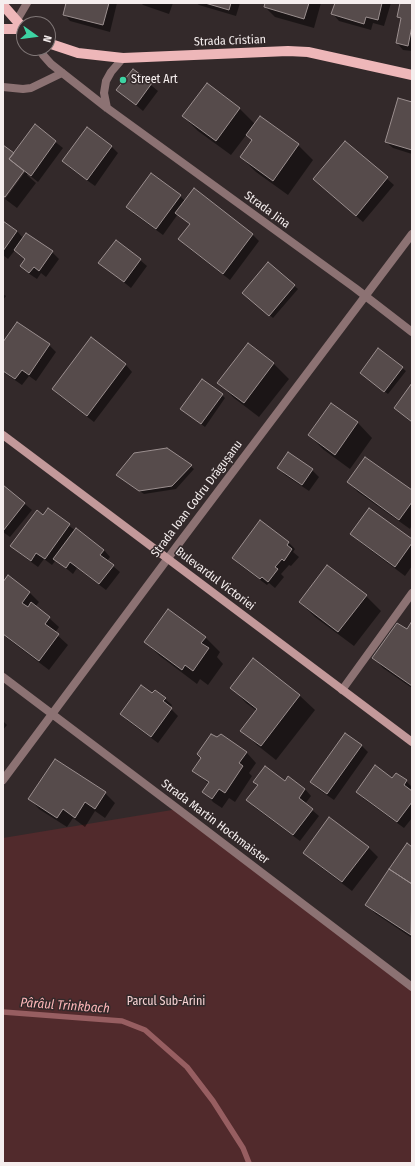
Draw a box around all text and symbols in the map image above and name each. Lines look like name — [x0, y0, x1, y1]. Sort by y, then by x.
north arrow — [16, 16, 56, 56]
street label: Strada Cristian — [194, 33, 266, 49]
text: N — [40, 34, 54, 44]
place label: Street Art — [131, 73, 178, 87]
marker: Street Art — [118, 75, 128, 85]
street label: Strada Jina — [241, 189, 293, 231]
street label: Strada Ioan Codru Drăgușanu — [148, 438, 246, 560]
street label: Bulevardul Victoriei — [172, 544, 258, 614]
street label: Strada Martin Hochmaister — [158, 777, 272, 867]
water label: Pârâul Trinkbach — [20, 995, 110, 1017]
park label: Parcul Sub-Arini — [127, 995, 205, 1009]

